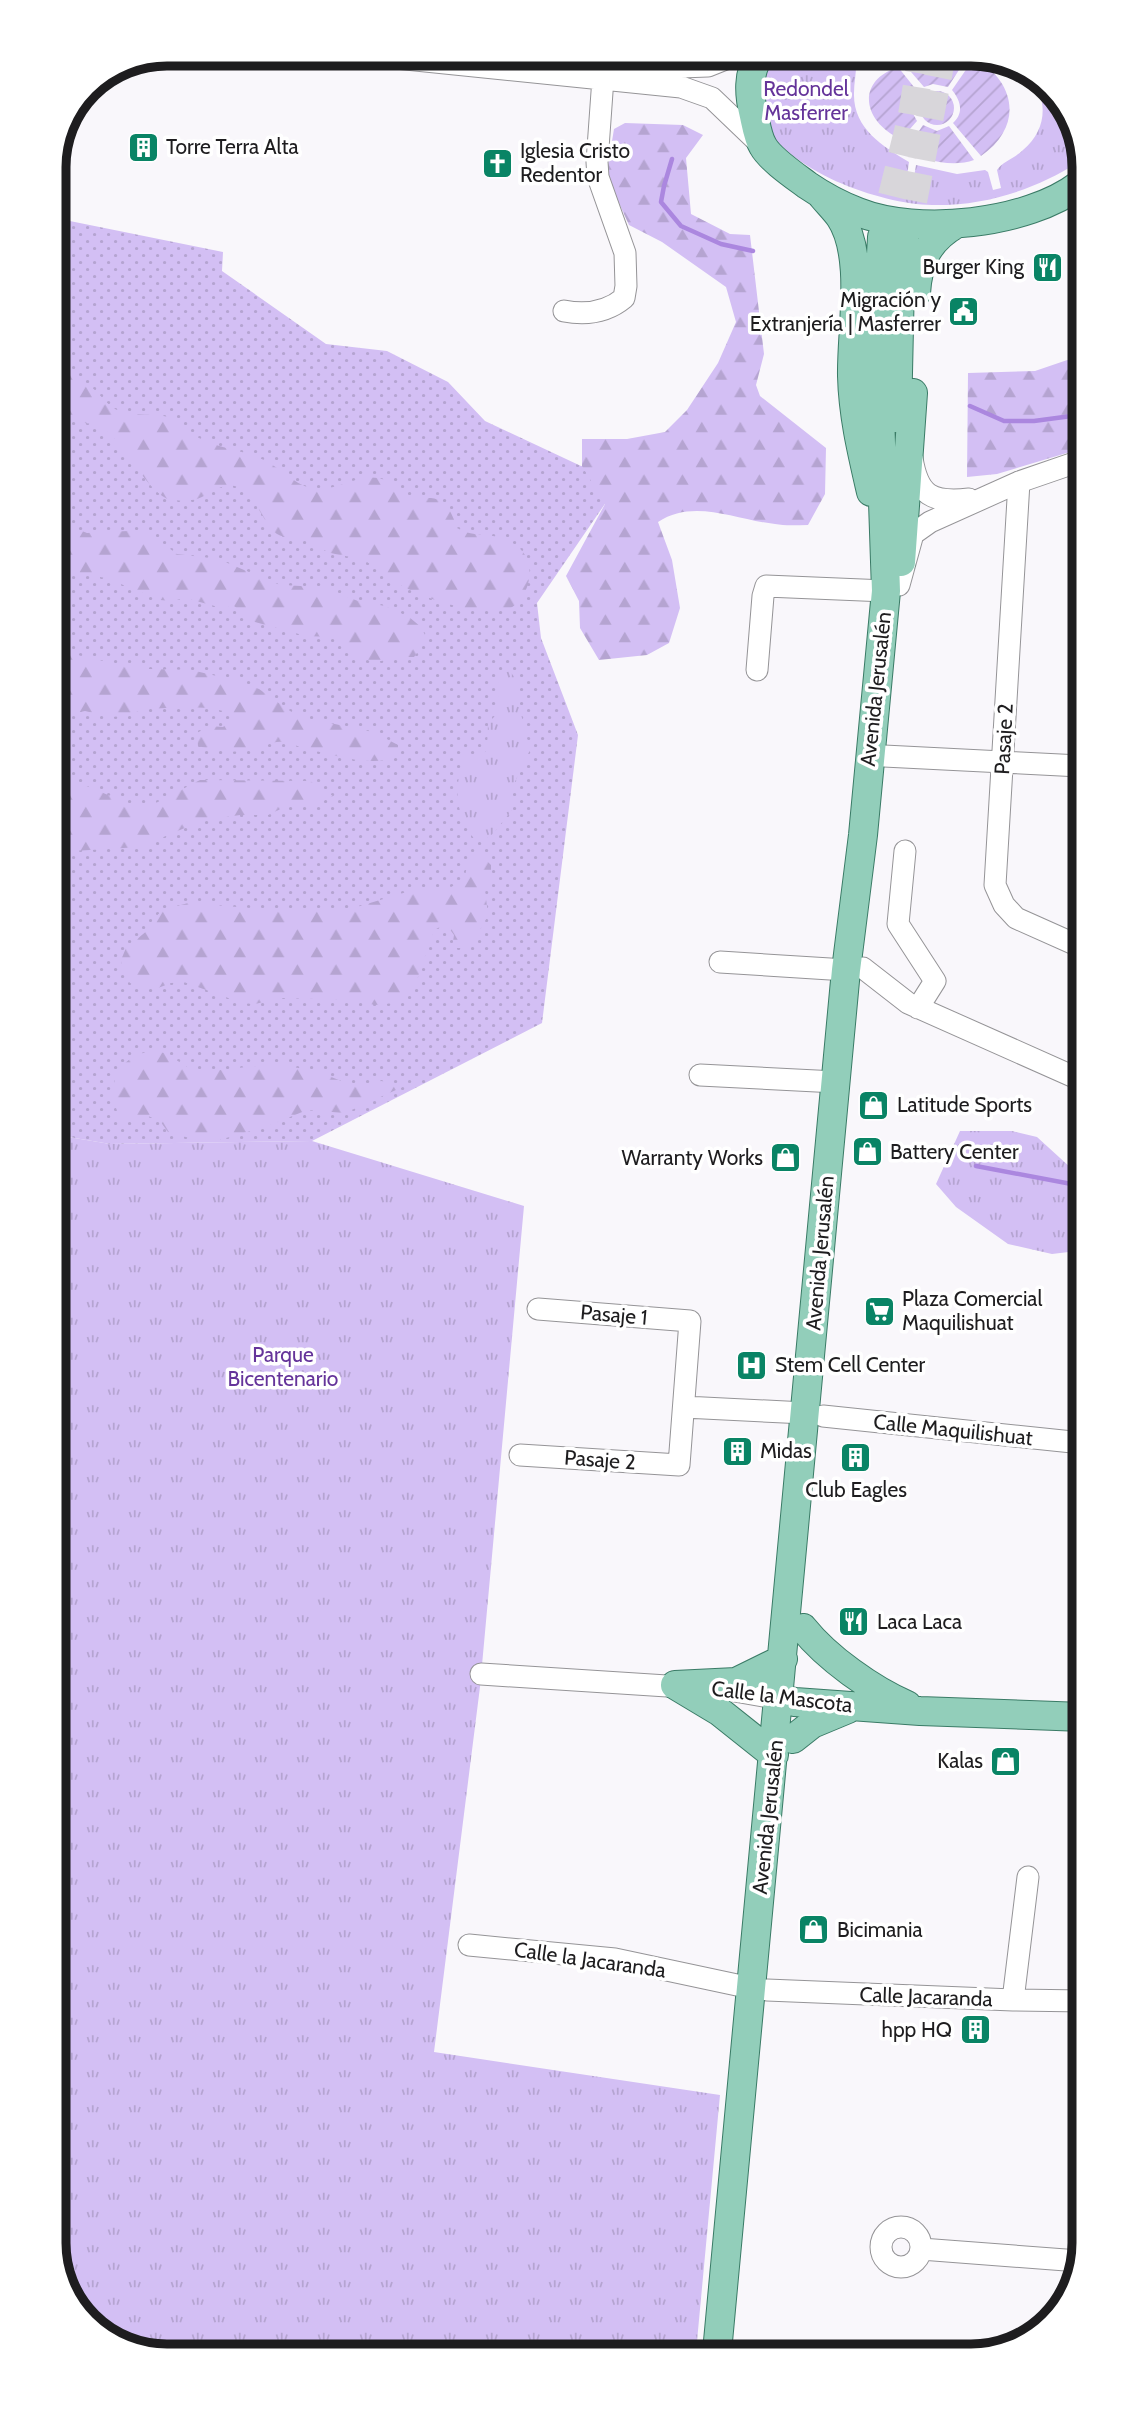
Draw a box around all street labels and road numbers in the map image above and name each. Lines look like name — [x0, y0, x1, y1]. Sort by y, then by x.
street label: Avenida Jerusalén — [855, 610, 896, 767]
street label: Pasaje 2 — [989, 703, 1019, 775]
street label: Avenida Jerusalén — [800, 1174, 839, 1331]
street label: Pasaje 1 — [579, 1299, 649, 1331]
street label: Calle Maquilishuat — [872, 1409, 1034, 1450]
street label: Pasaje 2 — [563, 1445, 637, 1475]
street label: Calle la Mascota — [710, 1675, 854, 1718]
street label: Avenida Jerusalén — [747, 1738, 788, 1895]
street label: Calle la Jacaranda — [513, 1936, 668, 1983]
street label: Calle Jacaranda — [859, 1982, 993, 2011]

